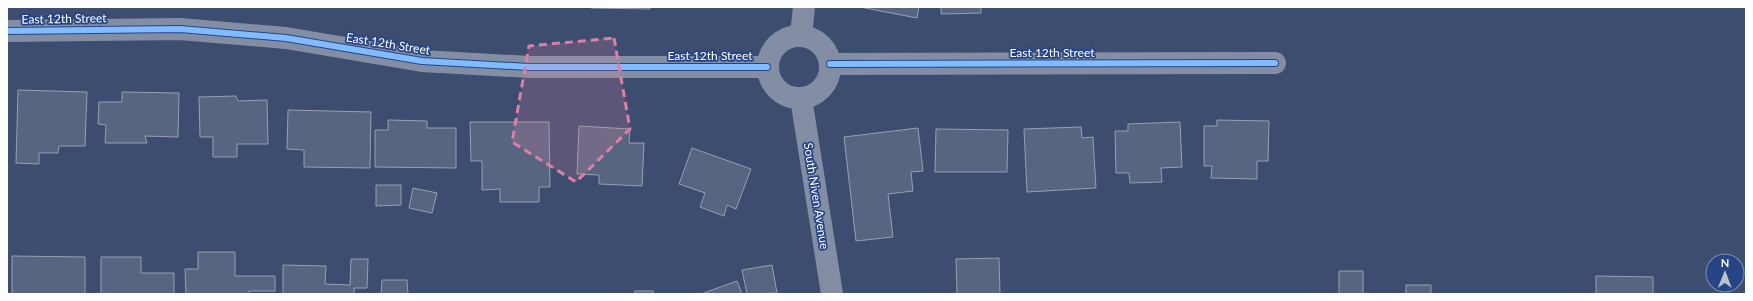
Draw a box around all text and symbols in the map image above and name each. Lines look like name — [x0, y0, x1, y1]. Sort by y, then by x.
street label: East 12th Street — [21, 10, 107, 27]
street label: East 12th Street — [345, 29, 432, 58]
street label: East 12th Street — [1010, 45, 1095, 60]
street label: East 12th Street — [668, 48, 753, 63]
street label: South Niven Avenue — [801, 142, 832, 250]
north arrow — [1705, 253, 1745, 293]
text: N — [1721, 256, 1730, 269]

